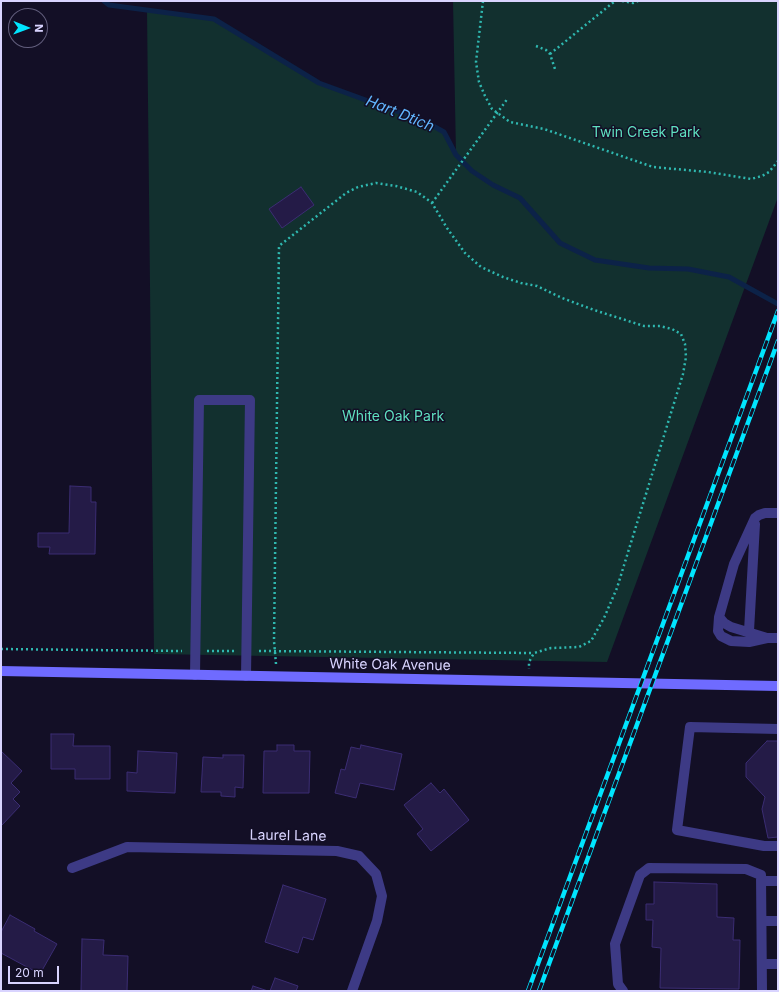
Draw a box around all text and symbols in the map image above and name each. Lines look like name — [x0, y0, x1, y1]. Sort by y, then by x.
north arrow — [8, 8, 48, 48]
text: N — [32, 24, 46, 33]
water label: Hart Dtich — [363, 92, 437, 136]
park label: Twin Creek Park — [592, 125, 700, 141]
park label: White Oak Park — [342, 409, 444, 425]
street label: White Oak Avenue — [329, 656, 451, 674]
street label: Laurel Lane — [249, 827, 327, 845]
scale bar — [10, 958, 61, 984]
text: 20 m — [15, 965, 44, 980]

